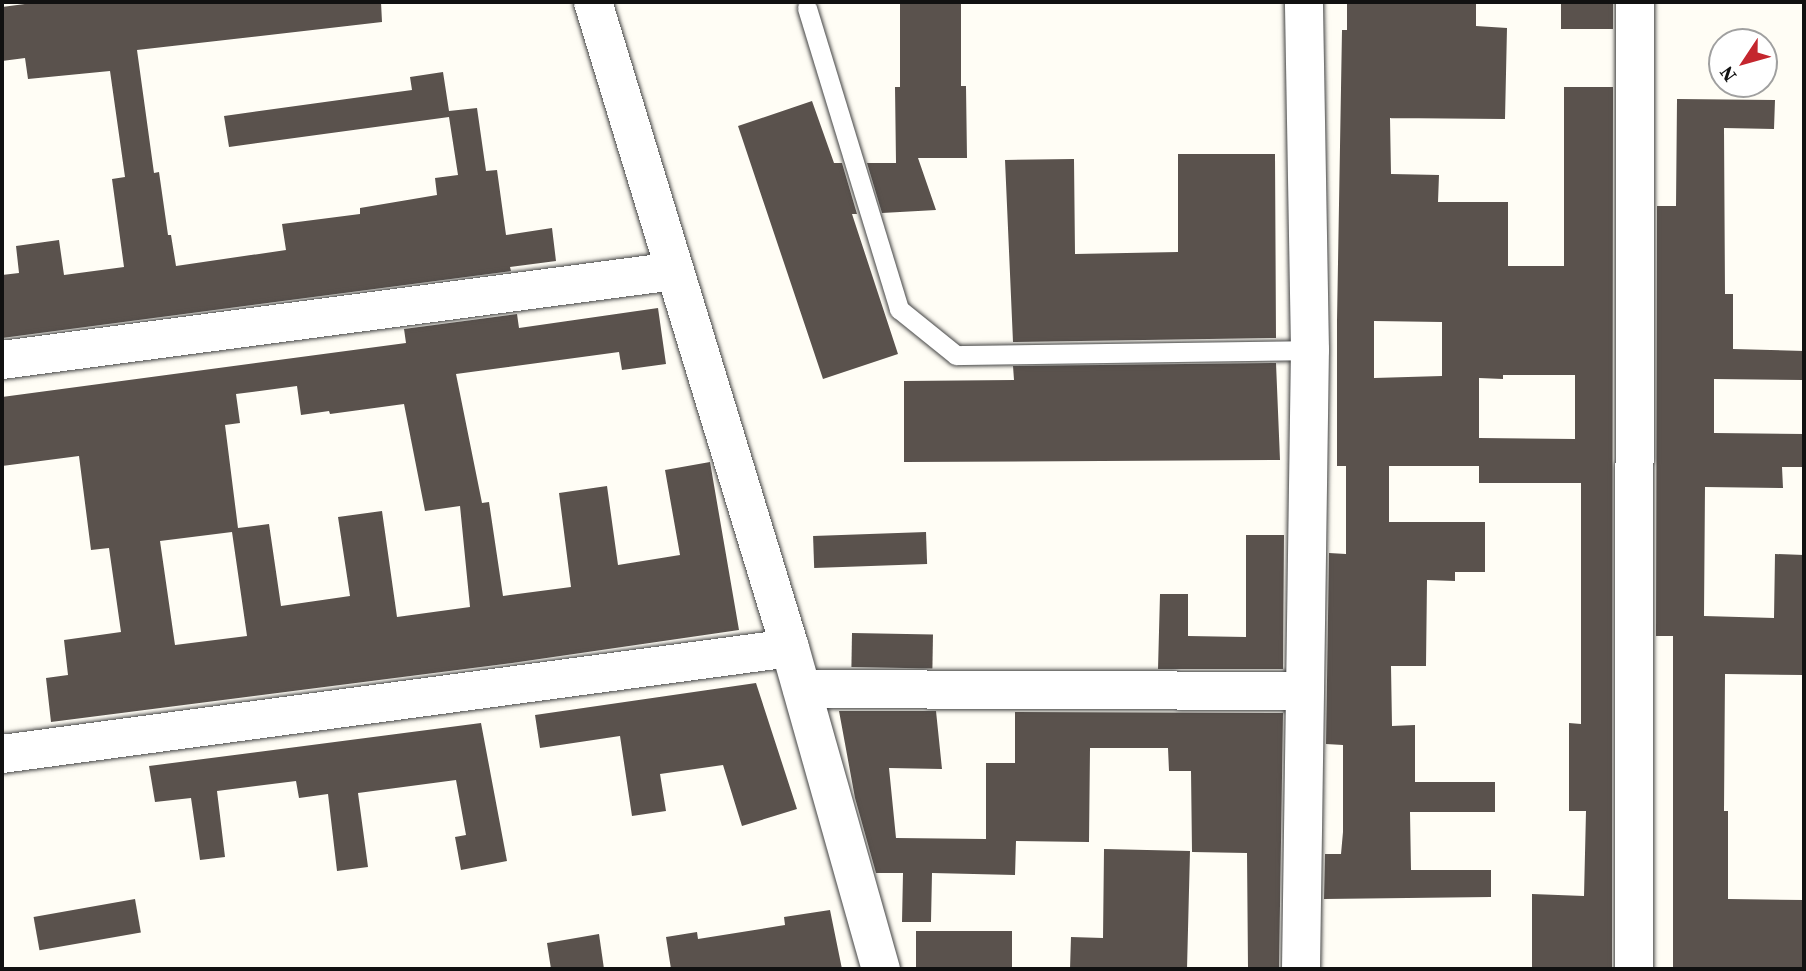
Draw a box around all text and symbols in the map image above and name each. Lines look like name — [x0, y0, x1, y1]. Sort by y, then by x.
north arrow — [1708, 28, 1778, 98]
text: N — [1713, 61, 1742, 87]

